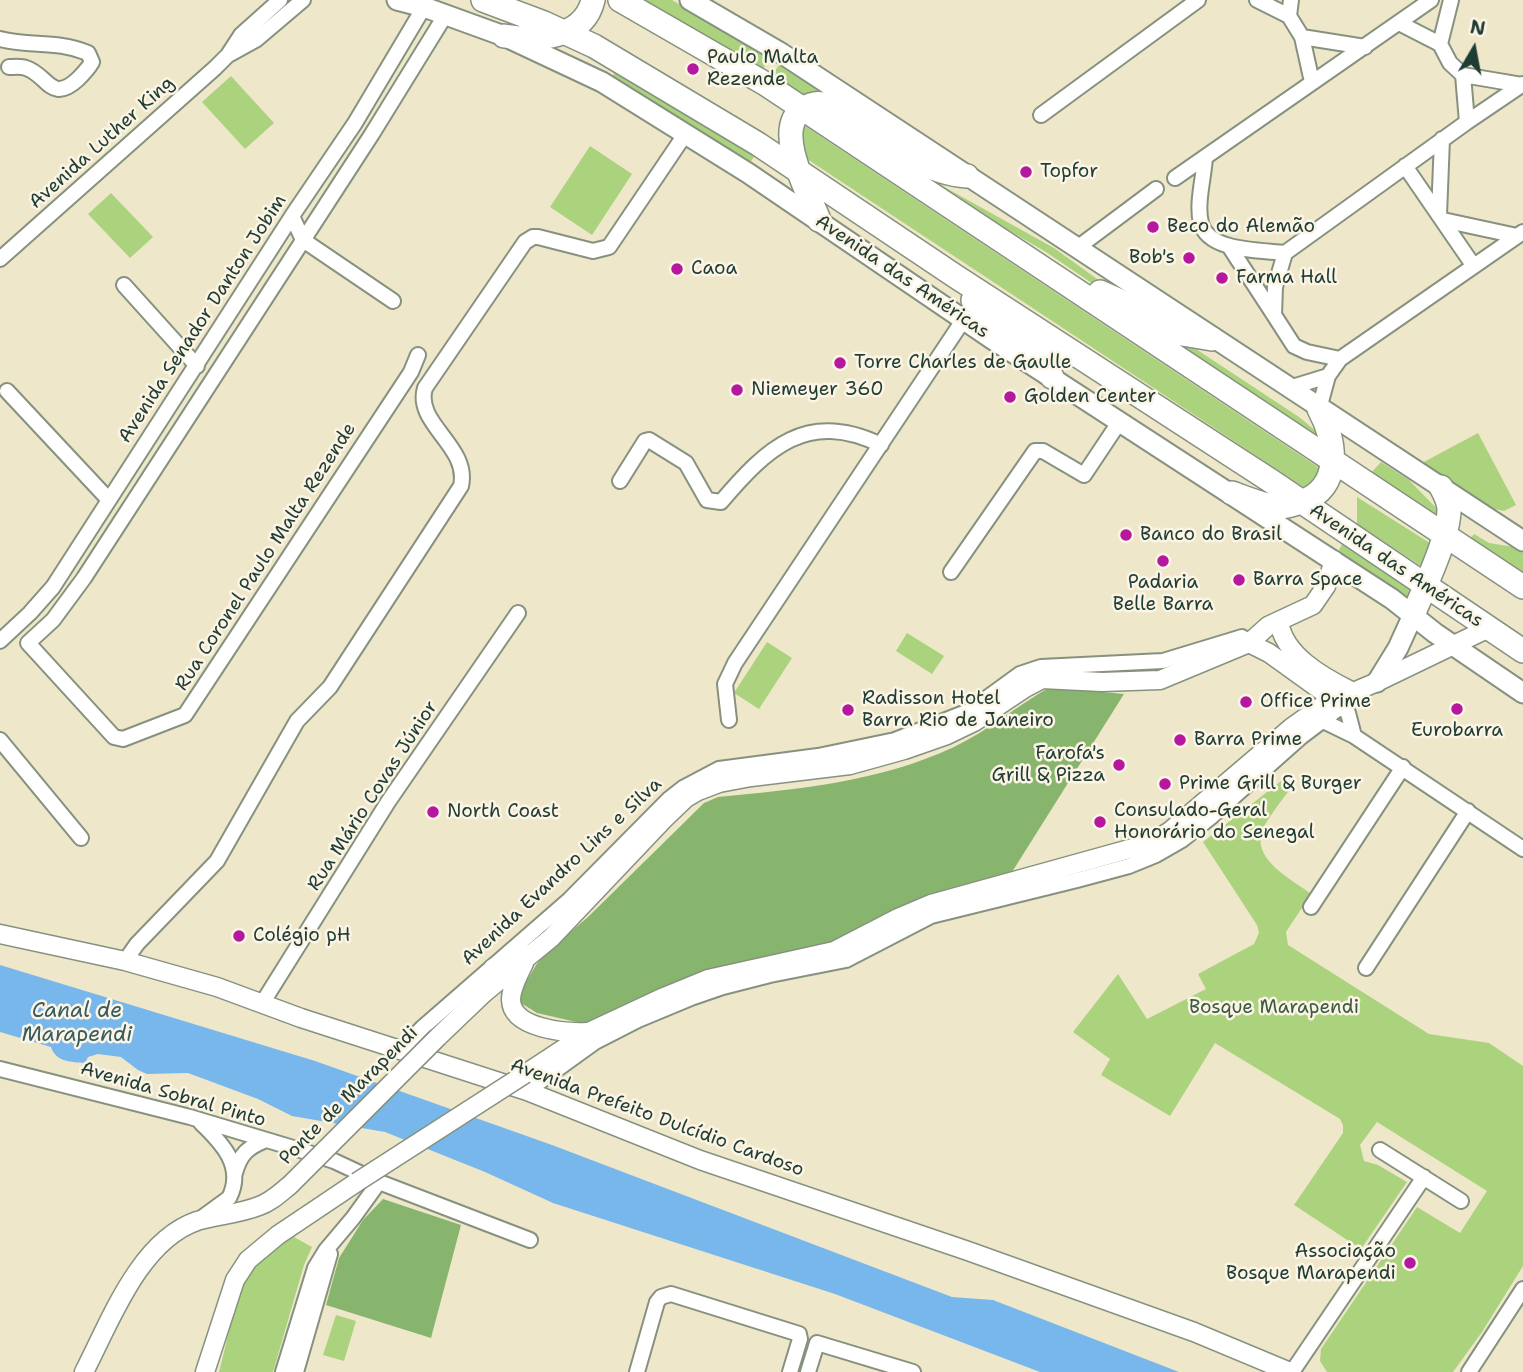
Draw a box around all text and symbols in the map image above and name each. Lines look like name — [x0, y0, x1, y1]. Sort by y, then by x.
north arrow — [1439, 14, 1509, 84]
text: N — [1468, 14, 1487, 41]
place label: Paulo Malta Rezende — [707, 47, 818, 91]
marker: Paulo Malta Rezende — [685, 61, 701, 77]
street label: Avenida Luther King — [25, 72, 179, 214]
place label: Topfor — [1040, 161, 1098, 183]
marker: Topfor — [1018, 164, 1034, 180]
street label: Avenida Senador Danton Jobim — [114, 191, 292, 447]
street label: Avenida das Américas — [811, 210, 993, 344]
place label: Beco do Alemão — [1167, 216, 1315, 238]
marker: Beco do Alemão — [1145, 219, 1161, 235]
place label: Bob's — [1129, 247, 1175, 269]
marker: Bob's — [1181, 250, 1197, 266]
place label: Caoa — [691, 258, 737, 280]
marker: Caoa — [669, 261, 685, 277]
place label: Farma Hall — [1236, 267, 1337, 289]
marker: Farma Hall — [1214, 270, 1230, 286]
place label: Torre Charles de Gaulle — [854, 352, 1071, 374]
marker: Torre Charles de Gaulle — [832, 355, 848, 371]
place label: Niemeyer 360 — [751, 379, 883, 401]
marker: Niemeyer 360 — [729, 382, 745, 398]
place label: Golden Center — [1024, 386, 1156, 408]
marker: Golden Center — [1002, 389, 1018, 405]
street label: Rua Coronel Paulo Malta Rezende — [171, 419, 361, 695]
street label: Avenida das Américas — [1305, 499, 1487, 633]
place label: Banco do Brasil — [1140, 524, 1282, 546]
marker: Banco do Brasil — [1118, 527, 1134, 543]
marker: Padaria Belle Barra — [1155, 553, 1171, 569]
place label: Barra Space — [1253, 569, 1363, 591]
place label: Padaria Belle Barra — [1113, 572, 1213, 616]
marker: Barra Space — [1231, 572, 1247, 588]
place label: Radisson Hotel Barra Rio de Janeiro — [862, 688, 1054, 732]
place label: Office Prime — [1260, 691, 1371, 713]
marker: Office Prime — [1238, 694, 1254, 710]
street label: Rua Mário Covas Júnior — [303, 697, 443, 895]
marker: Eurobarra — [1449, 701, 1465, 717]
marker: Radisson Hotel Barra Rio de Janeiro — [840, 702, 856, 718]
place label: Eurobarra — [1411, 720, 1503, 742]
place label: Barra Prime — [1194, 729, 1302, 751]
marker: Barra Prime — [1172, 732, 1188, 748]
place label: Farofa's Grill & Pizza — [991, 743, 1105, 787]
marker: Farofa's Grill & Pizza — [1111, 757, 1127, 773]
street label: Avenida Evandro Lins e Silva — [457, 773, 667, 971]
place label: Prime Grill & Burger — [1179, 773, 1362, 795]
marker: Prime Grill & Burger — [1157, 776, 1173, 792]
place label: Consulado-Geral Honorário do Senegal — [1114, 800, 1315, 844]
place label: North Coast — [447, 801, 559, 823]
marker: North Coast — [425, 804, 441, 820]
marker: Consulado-Geral Honorário do Senegal — [1092, 814, 1108, 830]
place label: Colégio pH — [253, 925, 351, 947]
marker: Colégio pH — [231, 928, 247, 944]
park label: Bosque Marapendi — [1189, 997, 1359, 1019]
water label: Canal de Marapendi — [22, 999, 132, 1049]
street label: Ponte de Marapendi — [275, 1022, 423, 1170]
street label: Avenida Prefeito Dulcídio Cardoso — [507, 1054, 807, 1182]
street label: Avenida Sobral Pinto — [78, 1058, 268, 1132]
place label: Associação Bosque Marapendi — [1226, 1241, 1396, 1285]
marker: Associação Bosque Marapendi — [1402, 1255, 1418, 1271]

